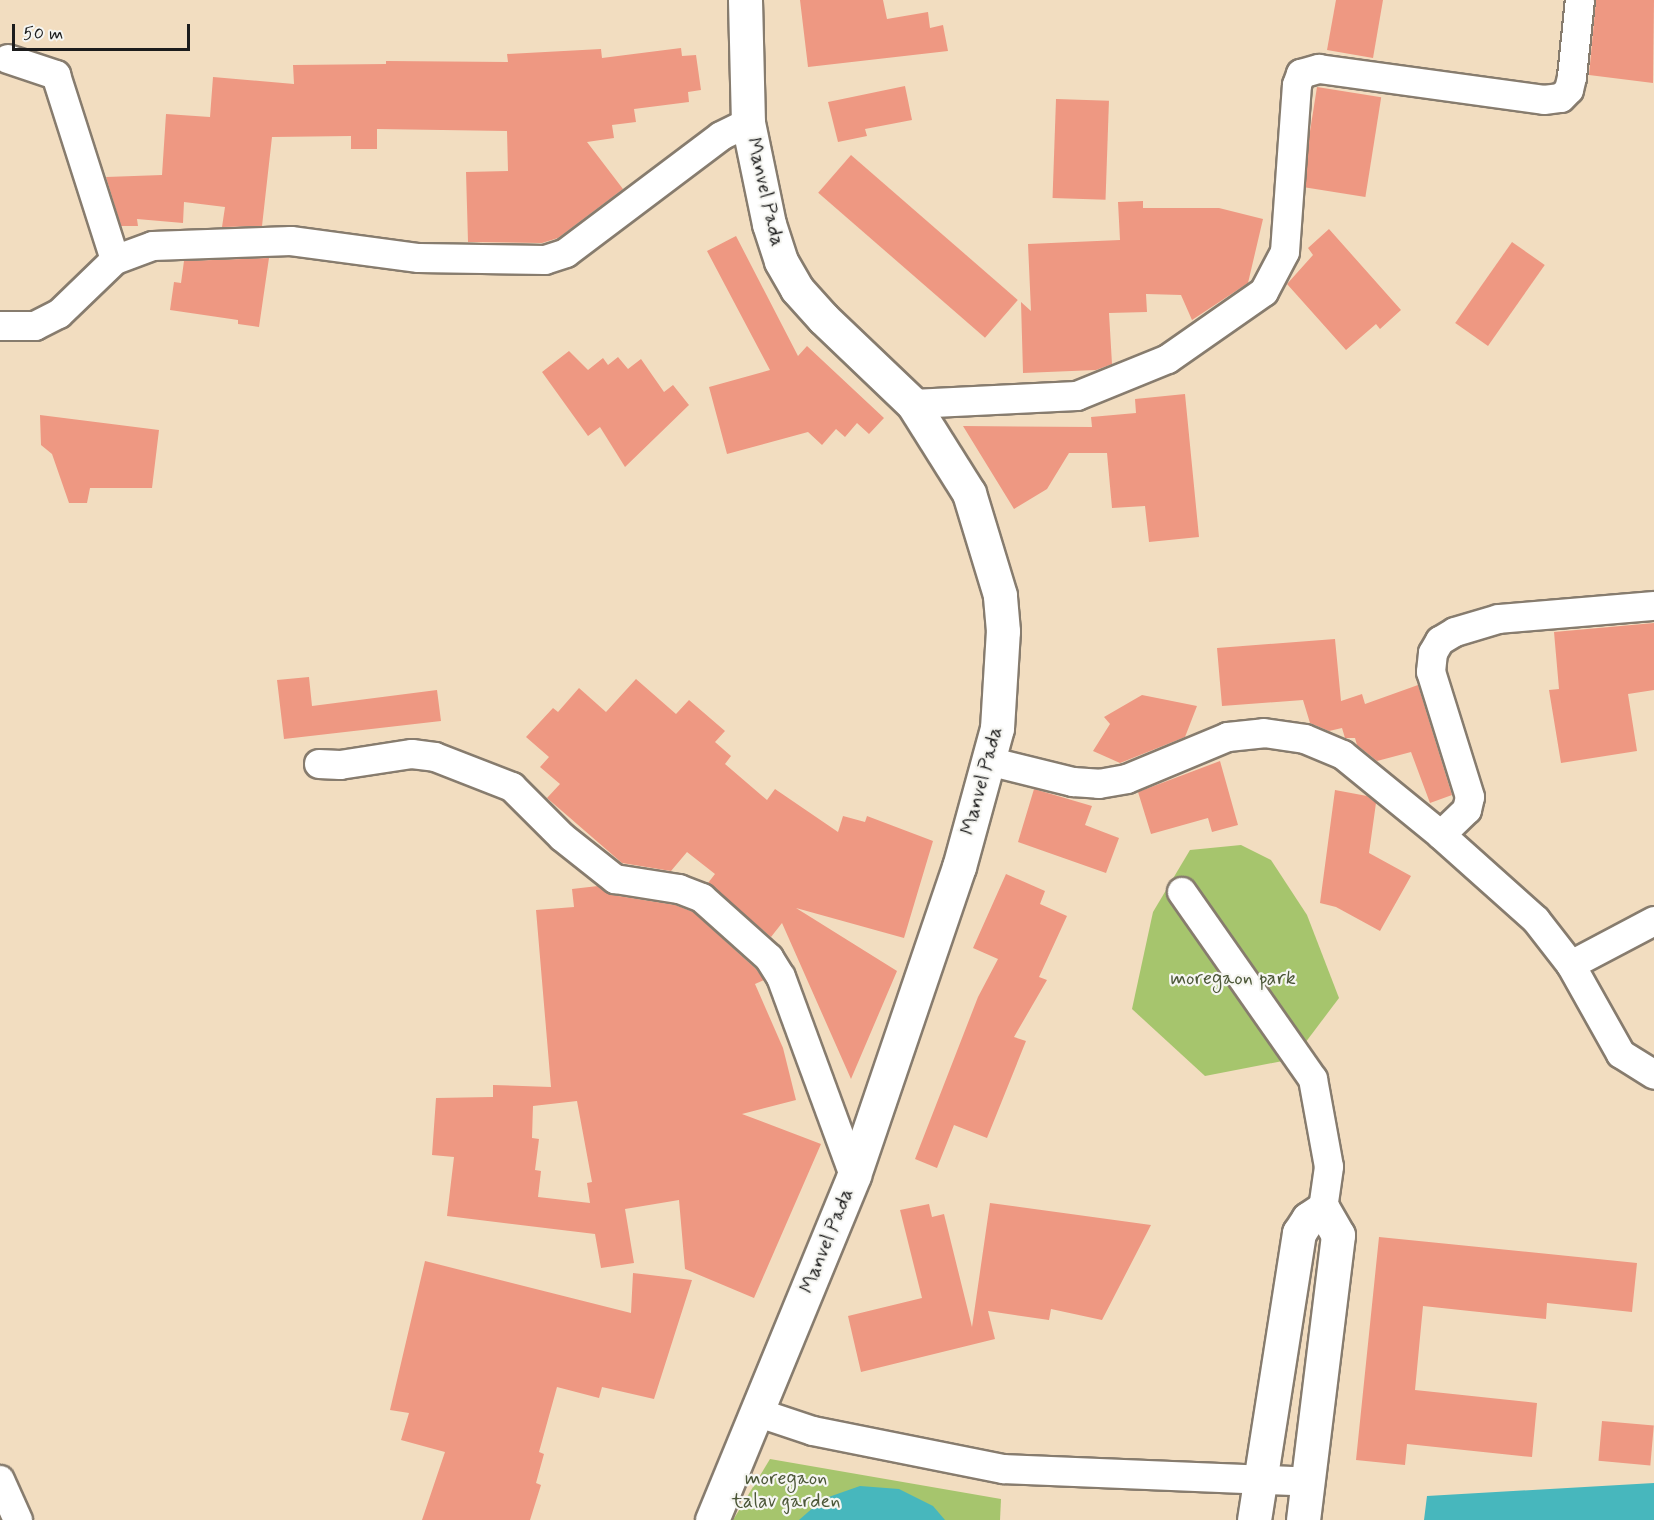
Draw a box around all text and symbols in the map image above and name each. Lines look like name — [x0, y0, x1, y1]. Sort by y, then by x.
scale bar — [15, 12, 194, 50]
text: 50 m — [23, 22, 63, 46]
street label: Manvel Pada — [741, 137, 789, 247]
street label: Manvel Pada — [956, 726, 1008, 836]
park label: moregaon park — [1171, 966, 1295, 990]
street label: Manvel Pada — [796, 1186, 858, 1296]
park label: moregaon talav garden — [733, 1467, 839, 1514]

